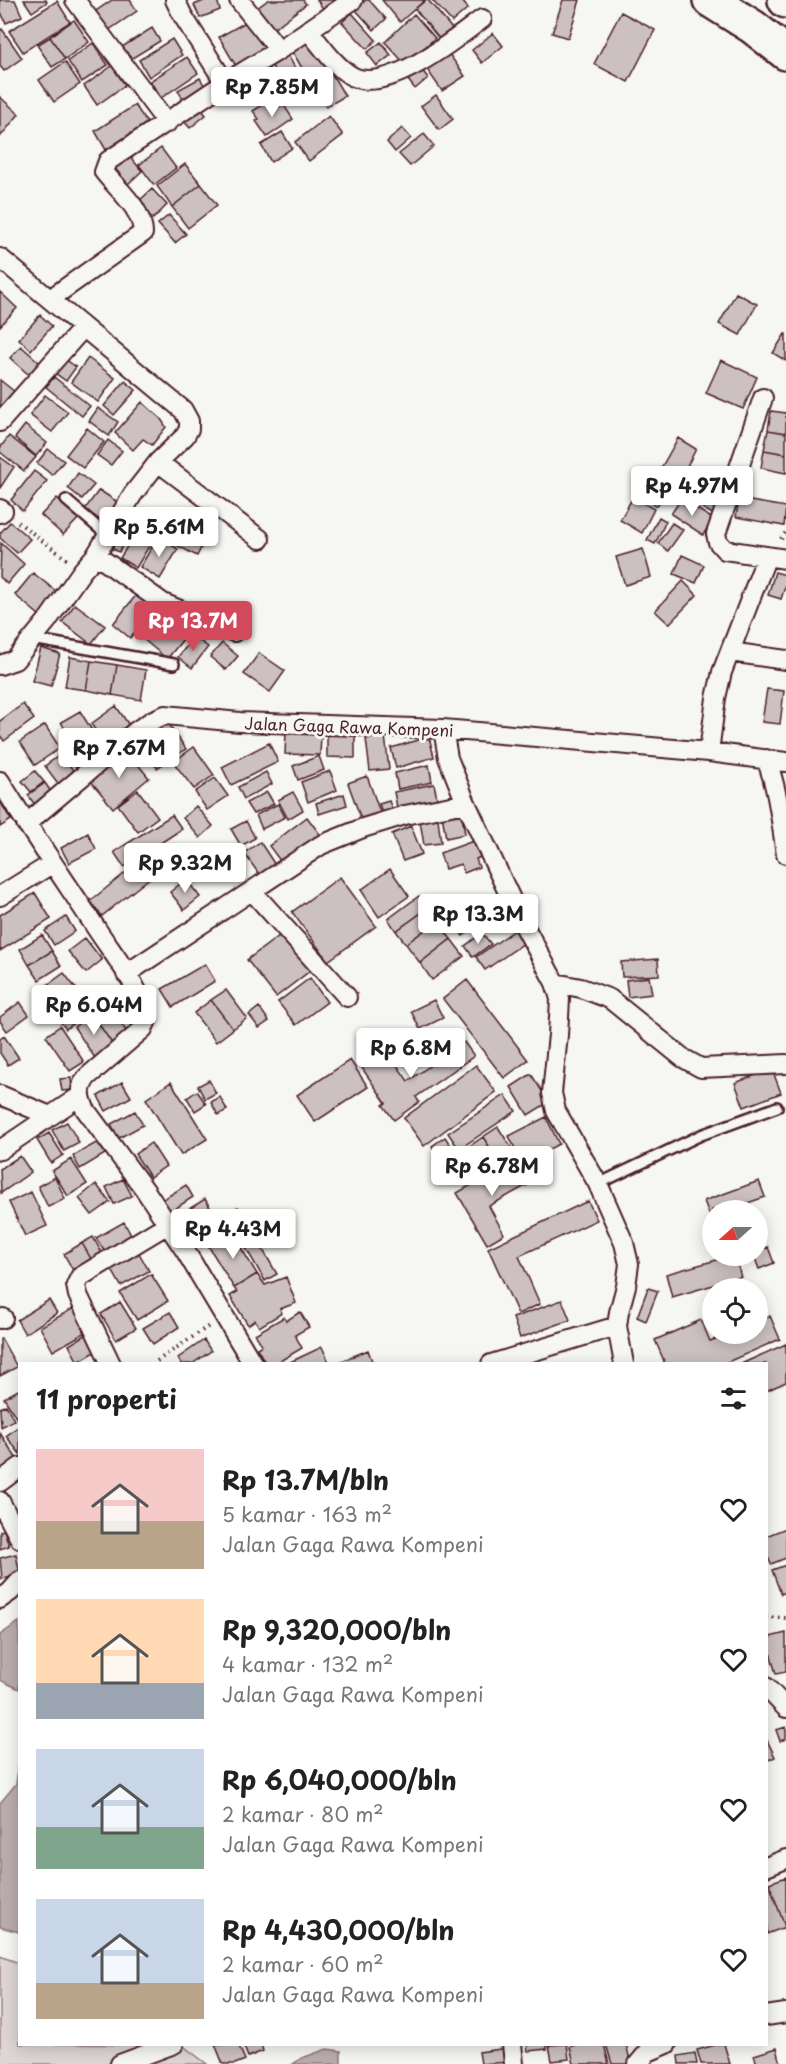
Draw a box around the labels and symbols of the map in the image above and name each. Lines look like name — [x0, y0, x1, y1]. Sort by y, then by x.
pin: Rp 7.85M — [210, 67, 334, 118]
pin: Rp 4.97M — [630, 466, 754, 517]
pin: Rp 5.61M — [97, 507, 221, 558]
pin: Rp 13.7M — [131, 601, 255, 652]
street label: Jalan Gaga Rawa Kompeni — [244, 710, 454, 742]
pin: Rp 7.67M — [57, 728, 181, 779]
pin: Rp 9.32M — [123, 843, 247, 894]
pin: Rp 13.3M — [416, 894, 540, 945]
pin: Rp 6.04M — [32, 985, 156, 1036]
pin: Rp 6.8M — [356, 1028, 466, 1079]
pin: Rp 6.78M — [430, 1146, 554, 1197]
north arrow — [702, 1200, 768, 1266]
pin: Rp 4.43M — [171, 1209, 295, 1260]

